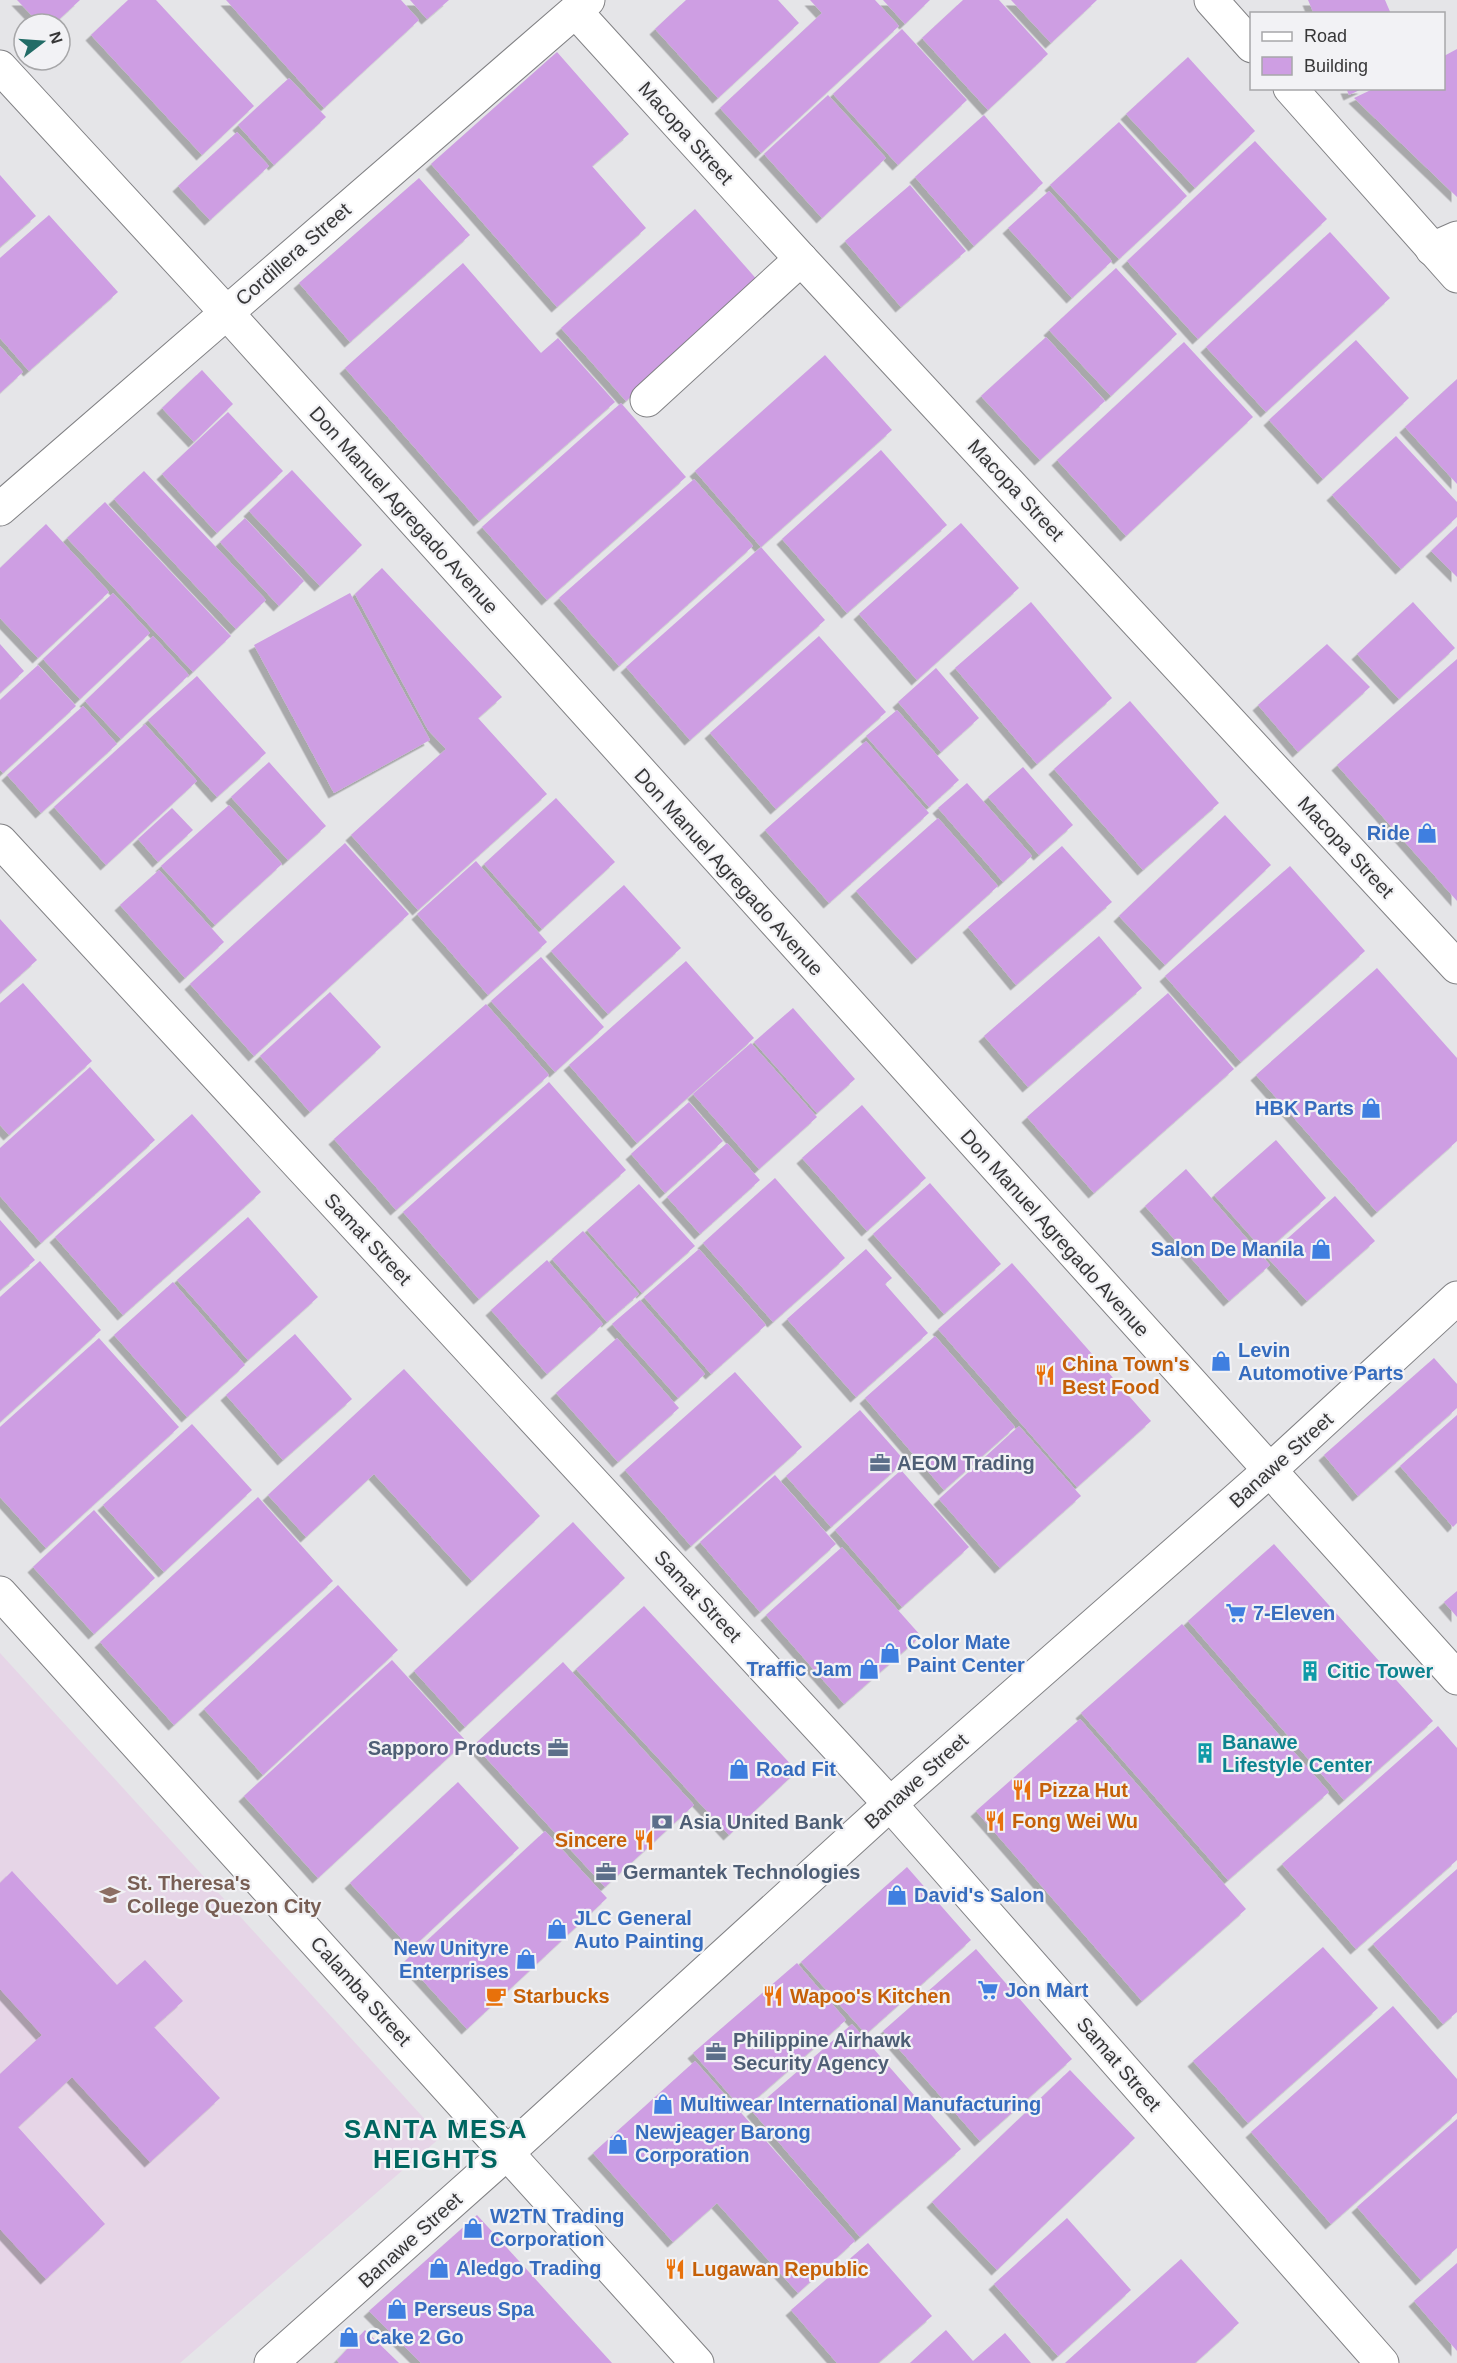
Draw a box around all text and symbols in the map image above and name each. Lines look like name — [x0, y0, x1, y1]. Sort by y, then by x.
north arrow — [12, 12, 72, 72]
legend — [1250, 12, 1445, 90]
text: Road — [1304, 26, 1347, 46]
text: N — [46, 30, 66, 46]
text: Building — [1304, 56, 1368, 76]
street label: Macopa Street — [634, 77, 738, 189]
street label: Cordillera Street — [231, 198, 355, 310]
street label: Don Manuel Agregado Avenue — [305, 402, 503, 618]
street label: Macopa Street — [964, 435, 1069, 545]
street label: Don Manuel Agregado Avenue — [630, 764, 828, 980]
street label: Macopa Street — [1294, 792, 1399, 902]
shop icon: Ride — [1415, 821, 1439, 845]
place label: Ride — [1367, 822, 1410, 844]
shop icon: HBK Parts — [1359, 1096, 1383, 1120]
place label: HBK Parts — [1255, 1097, 1354, 1119]
street label: Don Manuel Agregado Avenue — [956, 1125, 1154, 1341]
street label: Samat Street — [320, 1189, 416, 1290]
shop icon: Salon De Manila — [1309, 1237, 1333, 1261]
place label: Salon De Manila — [1151, 1238, 1305, 1260]
place label: Levin Automotive Parts — [1238, 1339, 1404, 1384]
shop icon: Levin Automotive Parts — [1209, 1349, 1233, 1373]
place label: China Town's Best Food — [1062, 1353, 1190, 1398]
restaurant icon: China Town's Best Food — [1033, 1363, 1057, 1387]
street label: Banawe Street — [1225, 1408, 1337, 1512]
office icon: AEOM Trading — [868, 1451, 892, 1475]
place label: AEOM Trading — [897, 1452, 1035, 1474]
street label: Samat Street — [650, 1546, 746, 1647]
supermarket icon: 7-Eleven — [1224, 1601, 1248, 1625]
place label: 7-Eleven — [1253, 1602, 1335, 1624]
place label: Color Mate Paint Center — [907, 1631, 1025, 1676]
shop icon: Color Mate Paint Center — [878, 1641, 902, 1665]
shop icon: Traffic Jam — [857, 1657, 881, 1681]
place label: Traffic Jam — [746, 1658, 852, 1680]
building icon: Citic Tower — [1298, 1659, 1322, 1683]
place label: Citic Tower — [1327, 1660, 1434, 1682]
street label: Banawe Street — [860, 1729, 972, 1833]
place label: Banawe Lifestyle Center — [1222, 1731, 1372, 1776]
office icon: Sapporo Products — [546, 1736, 570, 1760]
place label: Sapporo Products — [368, 1737, 541, 1759]
building icon: Banawe Lifestyle Center — [1193, 1741, 1217, 1765]
shop icon: Road Fit — [727, 1757, 751, 1781]
place label: Road Fit — [756, 1758, 836, 1780]
restaurant icon: Pizza Hut — [1010, 1778, 1034, 1802]
place label: Pizza Hut — [1039, 1779, 1128, 1801]
restaurant icon: Fong Wei Wu — [983, 1809, 1007, 1833]
bank icon: Asia United Bank — [650, 1810, 674, 1834]
place label: Fong Wei Wu — [1012, 1810, 1138, 1832]
place label: Asia United Bank — [679, 1811, 844, 1833]
restaurant icon: Sincere — [632, 1828, 656, 1852]
place label: Sincere — [555, 1829, 627, 1851]
office icon: Germantek Technologies — [594, 1860, 618, 1884]
place label: Germantek Technologies — [623, 1861, 860, 1883]
place label: St. Theresa's College Quezon City — [127, 1872, 322, 1917]
school or university icon: St. Theresa's College Quezon City — [98, 1883, 122, 1907]
shop icon: David's Salon — [885, 1883, 909, 1907]
place label: David's Salon — [914, 1884, 1044, 1906]
place label: JLC General Auto Painting — [574, 1907, 704, 1952]
shop icon: JLC General Auto Painting — [545, 1917, 569, 1941]
street label: Calamba Street — [306, 1932, 416, 2050]
place label: New Unityre Enterprises — [393, 1937, 509, 1982]
shop icon: New Unityre Enterprises — [514, 1947, 538, 1971]
supermarket icon: Jon Mart — [976, 1978, 1000, 2002]
place label: Jon Mart — [1005, 1979, 1089, 2001]
cafe icon: Starbucks — [484, 1984, 508, 2008]
restaurant icon: Wapoo's Kitchen — [761, 1984, 785, 2008]
place label: Starbucks — [513, 1985, 610, 2007]
place label: Wapoo's Kitchen — [790, 1985, 951, 2007]
street label: Samat Street — [1072, 2013, 1166, 2116]
place label: Philippine Airhawk Security Agency — [733, 2029, 912, 2074]
office icon: Philippine Airhawk Security Agency — [704, 2040, 728, 2064]
shop icon: Multiwear International Manufacturing — [651, 2092, 675, 2116]
place label: Multiwear International Manufacturing — [680, 2093, 1041, 2115]
district label: SANTA MESA HEIGHTS — [344, 2114, 528, 2174]
place label: Newjeager Barong Corporation — [635, 2121, 811, 2166]
shop icon: Newjeager Barong Corporation — [606, 2132, 630, 2156]
street label: Banawe Street — [354, 2188, 466, 2292]
place label: W2TN Trading Corporation — [490, 2205, 624, 2250]
shop icon: W2TN Trading Corporation — [461, 2216, 485, 2240]
shop icon: Aledgo Trading — [427, 2256, 451, 2280]
place label: Aledgo Trading — [456, 2257, 602, 2279]
restaurant icon: Lugawan Republic — [663, 2257, 687, 2281]
place label: Lugawan Republic — [692, 2258, 869, 2280]
shop icon: Perseus Spa — [385, 2297, 409, 2321]
place label: Perseus Spa — [414, 2298, 535, 2320]
shop icon: Cake 2 Go — [337, 2325, 361, 2349]
place label: Cake 2 Go — [366, 2326, 464, 2348]

